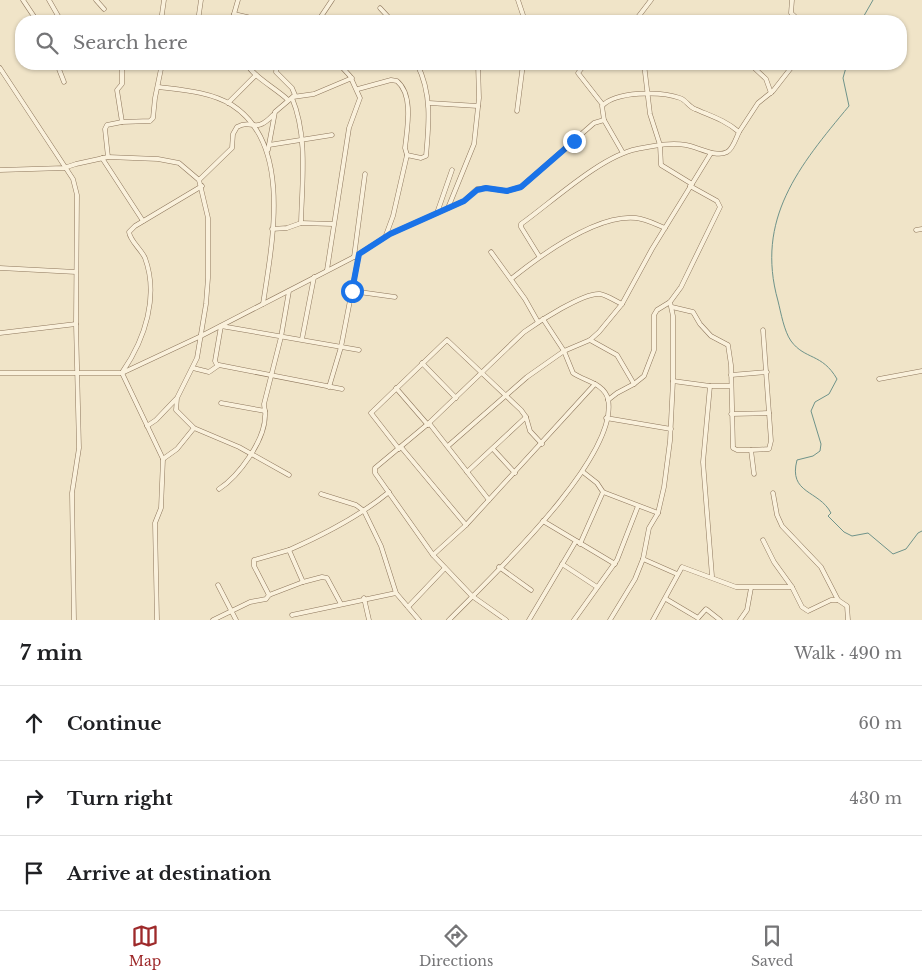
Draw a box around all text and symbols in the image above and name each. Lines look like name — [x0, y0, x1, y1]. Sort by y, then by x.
search box — [15, 15, 907, 70]
icon: search — [33, 29, 61, 57]
text: Search here — [73, 31, 188, 54]
route end — [563, 130, 586, 153]
route start — [341, 280, 364, 303]
text: 7 min — [20, 640, 83, 666]
text: Walk · 490 m — [794, 643, 902, 663]
icon: ahead — [20, 709, 48, 737]
text: Continue — [67, 712, 162, 735]
text: 60 m — [859, 713, 902, 733]
icon: right — [20, 784, 48, 812]
text: Turn right — [67, 787, 173, 810]
text: 430 m — [850, 788, 902, 808]
icon: arrive — [20, 859, 48, 887]
text: Arrive at destination — [67, 862, 271, 885]
tab: Map — [129, 922, 161, 970]
tab: Directions — [419, 922, 493, 970]
tab: Saved — [751, 922, 793, 970]

